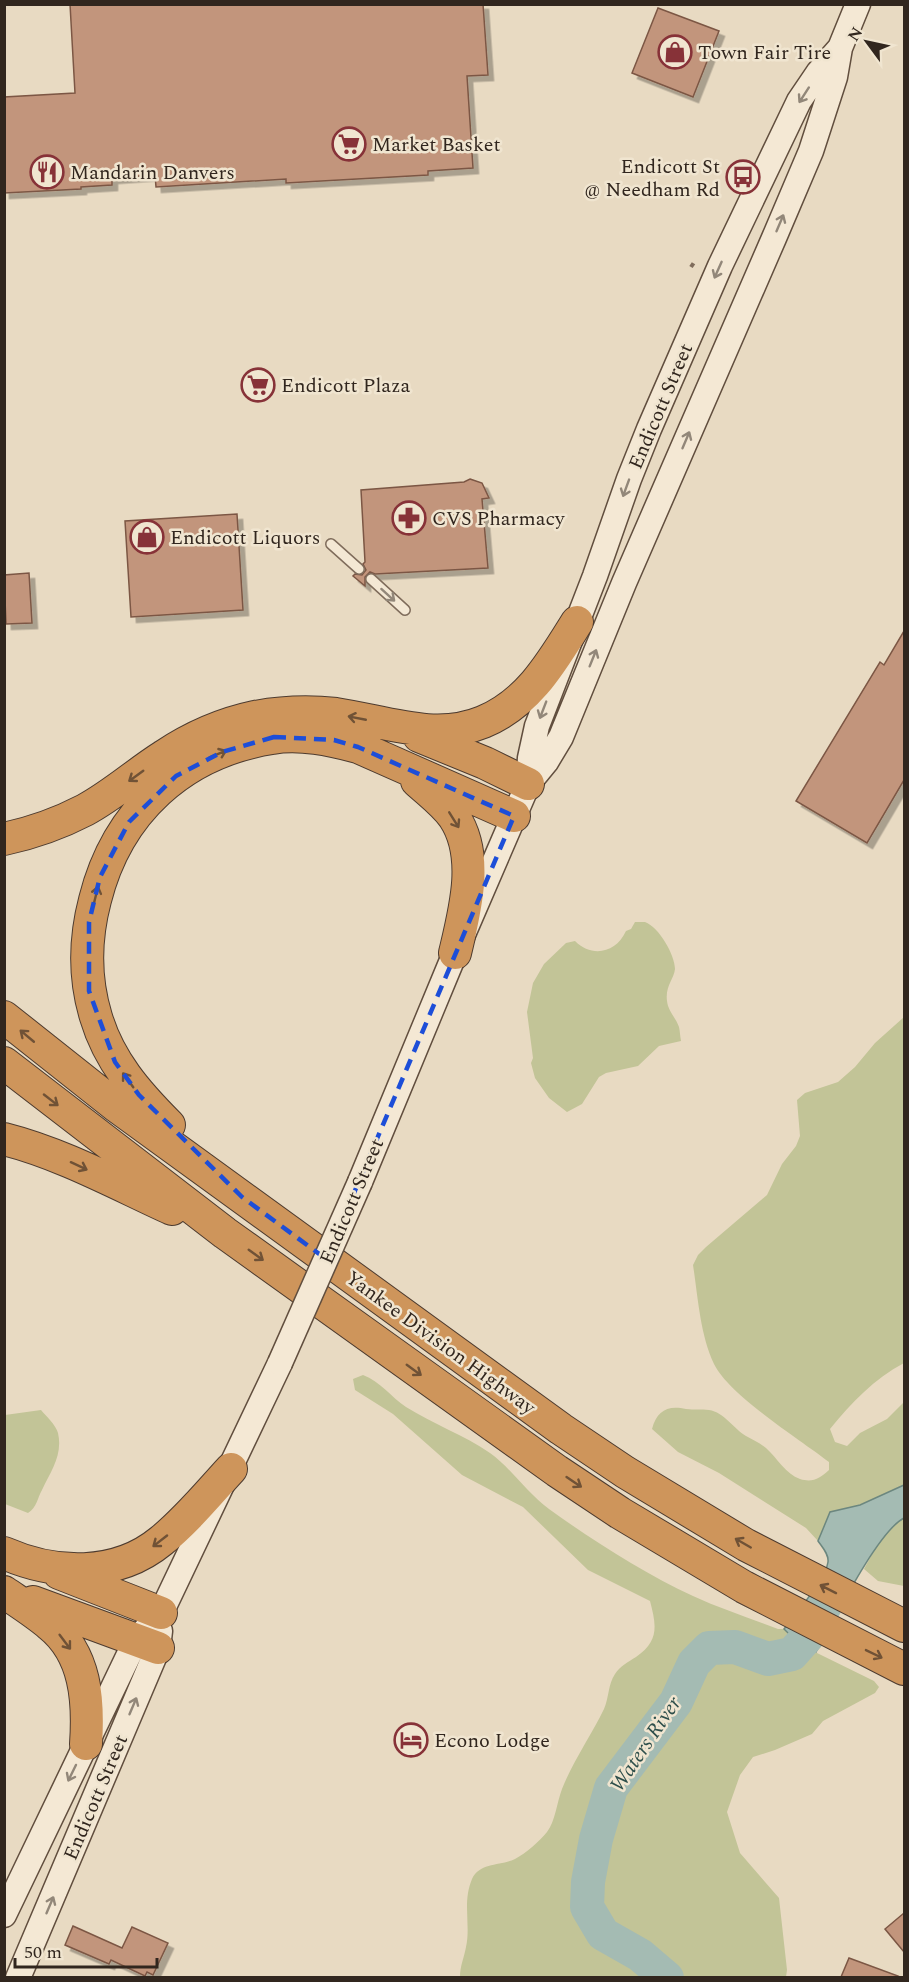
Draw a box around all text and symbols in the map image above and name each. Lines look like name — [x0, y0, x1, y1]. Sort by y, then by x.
north arrow — [837, 12, 897, 72]
text: N — [842, 22, 869, 46]
shop icon: Town Fair Tire — [657, 34, 693, 70]
place label: Town Fair Tire — [698, 38, 831, 68]
one-way arrow — [798, 86, 810, 102]
supermarket icon: Market Basket — [331, 126, 367, 162]
place label: Market Basket — [372, 130, 501, 160]
place label: Endicott St @ Needham Rd — [584, 152, 720, 205]
restaurant icon: Mandarin Danvers — [29, 154, 65, 190]
place label: Mandarin Danvers — [70, 158, 235, 188]
bus stop icon: Endicott St @ Needham Rd — [725, 159, 761, 195]
one-way arrow — [776, 214, 787, 232]
one-way arrow — [712, 260, 724, 278]
street label: Endicott Street — [621, 339, 701, 474]
supermarket icon: Endicott Plaza — [240, 367, 276, 403]
place label: Endicott Plaza — [281, 371, 411, 401]
one-way arrow — [681, 432, 692, 450]
one-way arrow — [619, 478, 630, 497]
pharmacy icon: CVS Pharmacy — [391, 500, 427, 536]
place label: CVS Pharmacy — [432, 504, 566, 534]
shop icon: Endicott Liquors — [129, 519, 165, 555]
place label: Endicott Liquors — [170, 523, 320, 553]
one-way arrow — [380, 588, 395, 602]
one-way arrow — [588, 650, 599, 668]
one-way arrow — [537, 700, 548, 719]
one-way arrow — [348, 712, 367, 723]
one-way arrow — [208, 748, 227, 759]
one-way arrow — [129, 770, 145, 782]
one-way arrow — [449, 811, 461, 828]
one-way arrow — [90, 886, 102, 905]
one-way arrow — [20, 1029, 35, 1043]
one-way arrow — [122, 1073, 134, 1089]
one-way arrow — [42, 1093, 58, 1106]
street label: Endicott Street — [312, 1134, 392, 1269]
one-way arrow — [69, 1160, 87, 1172]
one-way arrow — [248, 1249, 264, 1262]
street label: Yankee Division Highway — [339, 1264, 543, 1423]
one-way arrow — [406, 1363, 422, 1376]
one-way arrow — [565, 1476, 581, 1488]
one-way arrow — [153, 1534, 169, 1547]
one-way arrow — [735, 1537, 752, 1549]
one-way arrow — [820, 1582, 838, 1594]
one-way arrow — [59, 1634, 72, 1650]
one-way arrow — [865, 1648, 883, 1660]
water label: Waters River — [602, 1690, 690, 1799]
one-way arrow — [128, 1697, 140, 1715]
hotel icon: Econo Lodge — [393, 1722, 429, 1758]
place label: Econo Lodge — [434, 1726, 550, 1756]
street label: Endicott Street — [56, 1730, 136, 1865]
one-way arrow — [66, 1764, 78, 1782]
one-way arrow — [45, 1896, 56, 1914]
scale bar — [15, 1931, 158, 1969]
text: 50 m — [24, 1939, 62, 1966]

